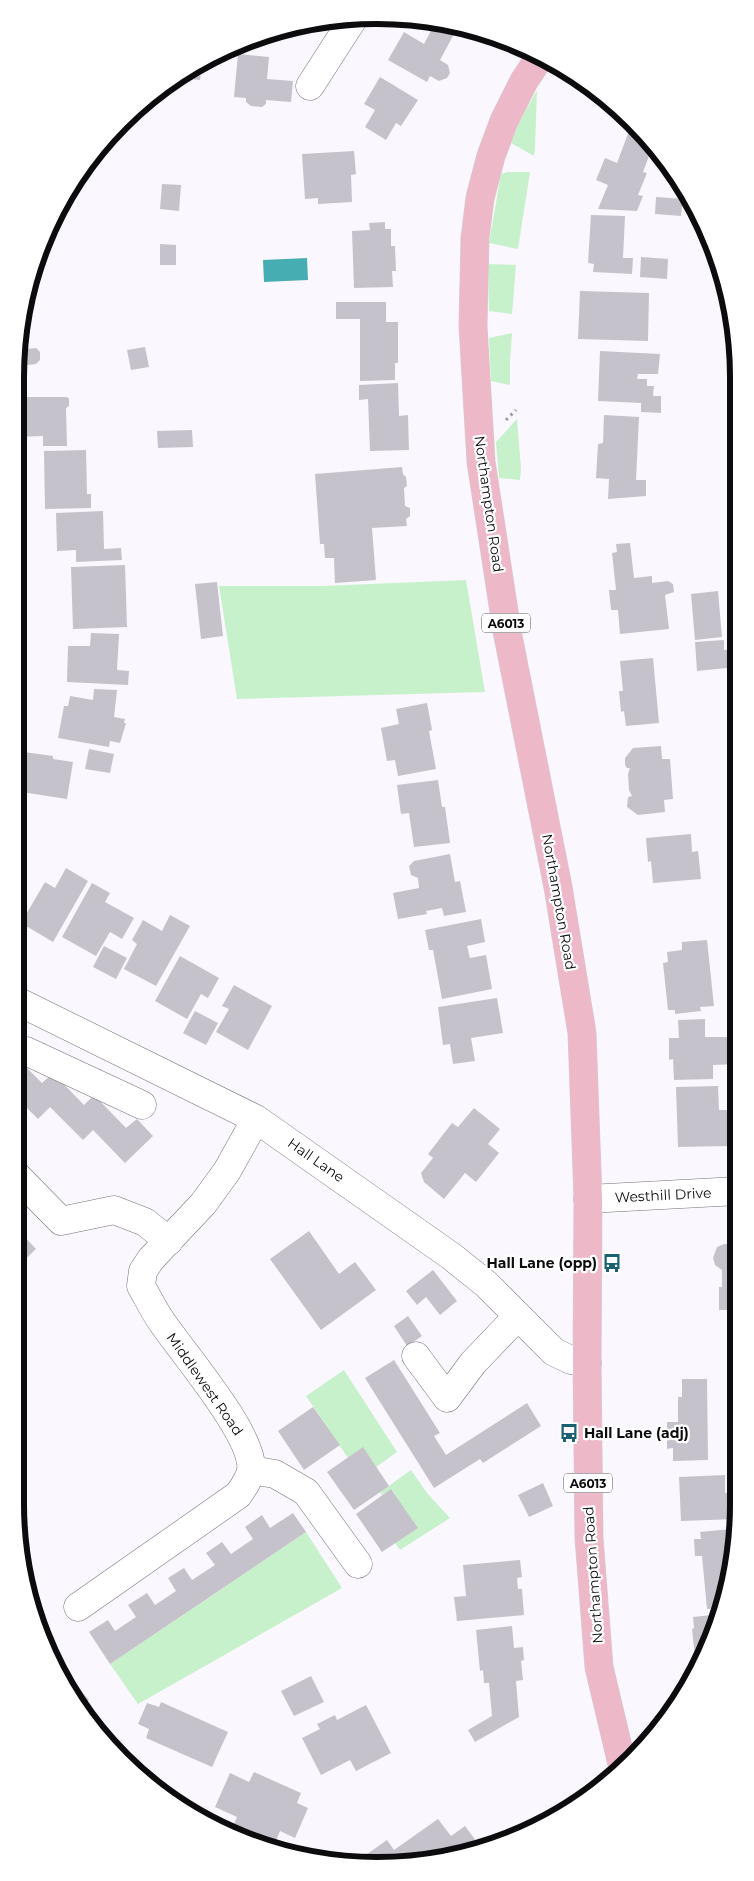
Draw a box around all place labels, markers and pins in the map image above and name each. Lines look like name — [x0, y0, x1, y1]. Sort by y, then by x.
bus stop icon: Hall Lane (opp) — [601, 1252, 623, 1274]
place label: Hall Lane (opp) — [486, 1254, 597, 1272]
bus stop icon: Hall Lane (adj) — [558, 1422, 580, 1444]
place label: Hall Lane (adj) — [584, 1424, 689, 1442]

